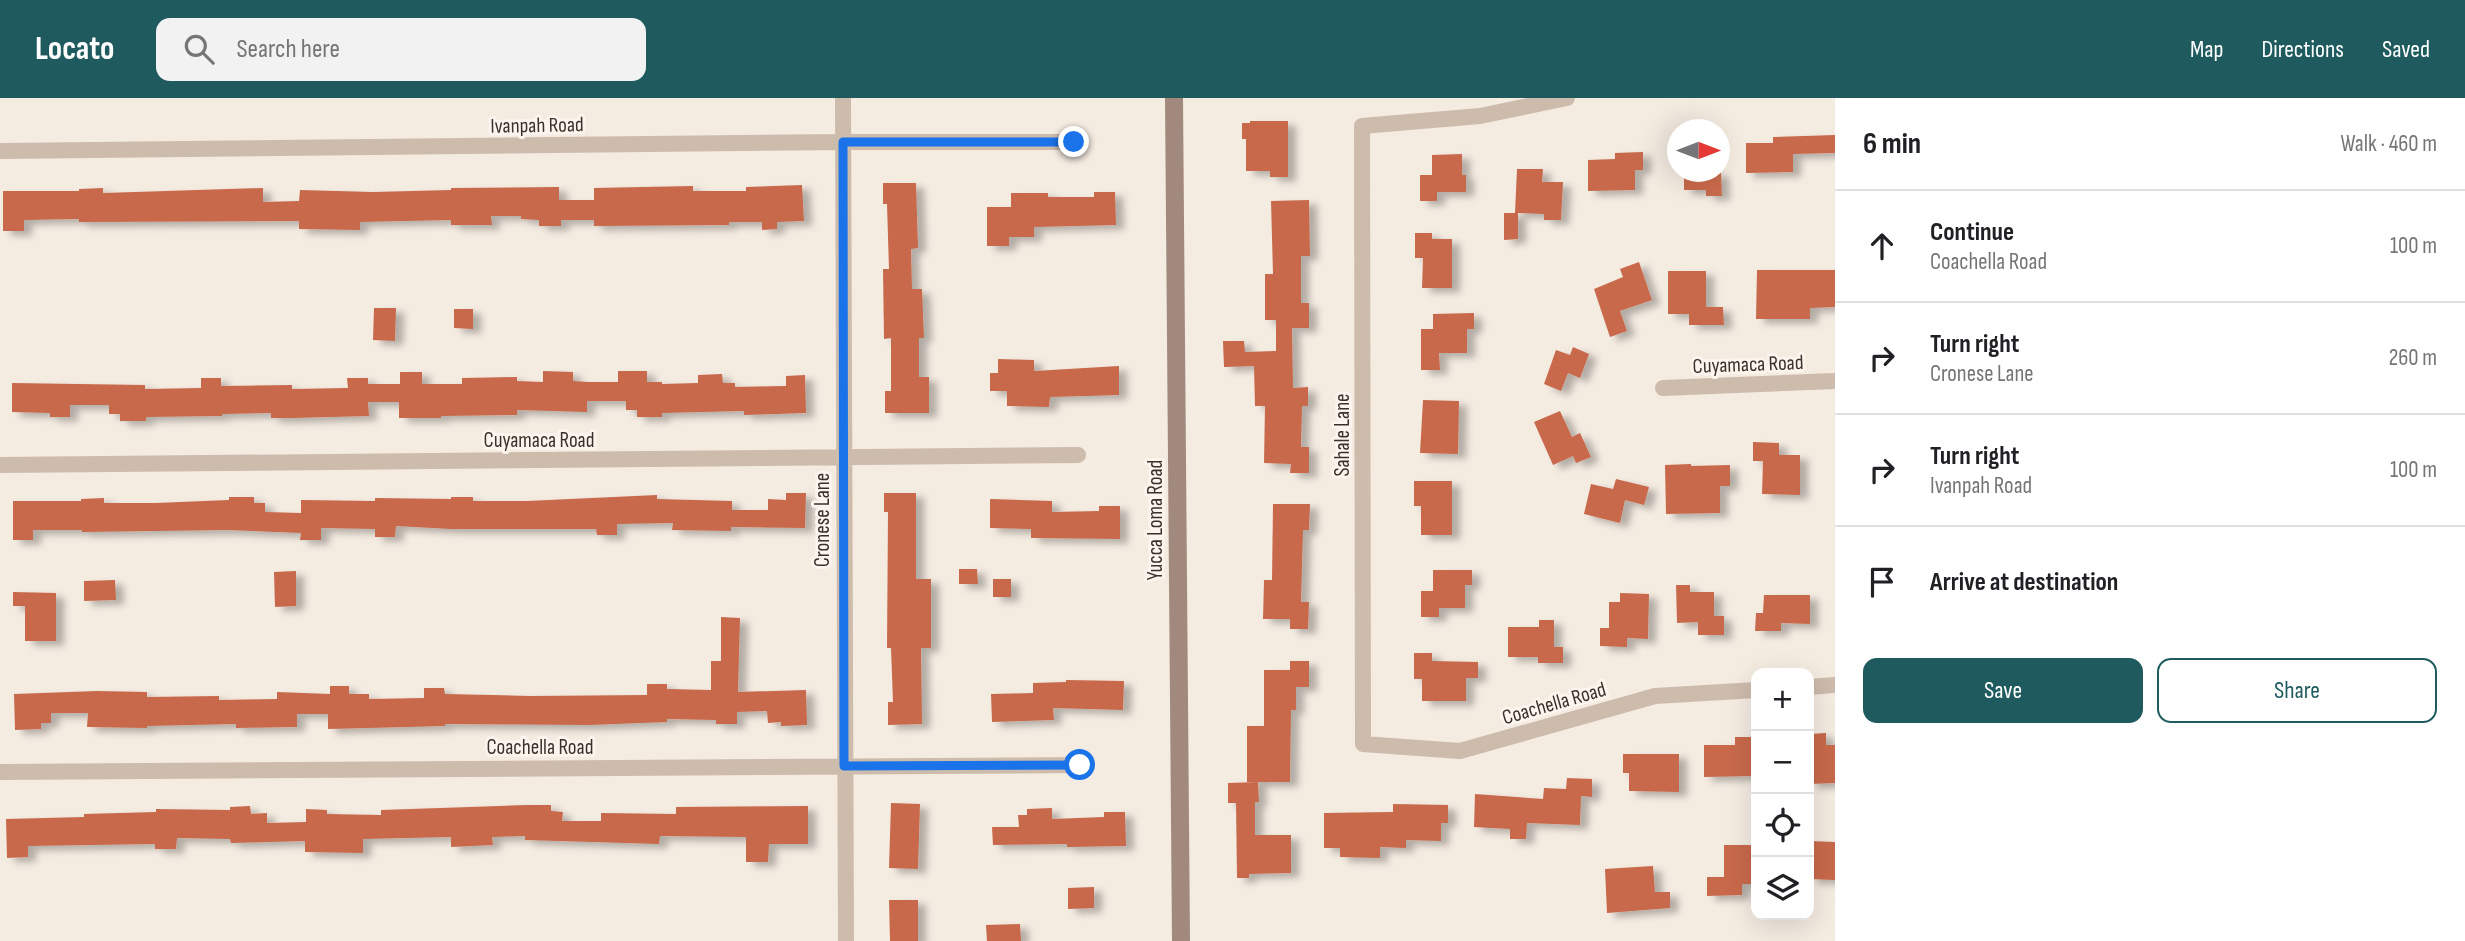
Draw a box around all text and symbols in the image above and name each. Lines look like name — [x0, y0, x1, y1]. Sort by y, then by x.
search box — [156, 18, 646, 81]
text: Locato — [35, 29, 114, 69]
icon: search — [180, 30, 218, 68]
text: Search here — [236, 34, 340, 65]
text: Map — [2190, 35, 2223, 64]
text: Directions — [2261, 35, 2344, 64]
text: Saved — [2382, 35, 2430, 64]
street label: Ivanpah Road — [490, 112, 584, 139]
north arrow — [1667, 119, 1730, 182]
route end — [1058, 126, 1089, 157]
text: 6 min — [1863, 126, 1921, 162]
text: Walk · 460 m — [2340, 130, 2437, 158]
text: Continue — [1930, 217, 2014, 248]
icon: ahead — [1863, 227, 1901, 265]
text: 100 m — [2390, 232, 2437, 260]
text: Coachella Road — [1930, 248, 2047, 276]
text: Turn right — [1930, 329, 2019, 360]
icon: right — [1863, 339, 1901, 377]
text: 260 m — [2389, 344, 2437, 372]
street label: Cuyamaca Road — [1692, 350, 1804, 379]
text: Cronese Lane — [1930, 360, 2034, 388]
street label: Sahale Lane — [1330, 393, 1355, 477]
street label: Cuyamaca Road — [484, 428, 594, 453]
text: Turn right — [1930, 441, 2019, 472]
icon: right — [1863, 451, 1901, 489]
text: 100 m — [2390, 456, 2437, 484]
street label: Yucca Loma Road — [1143, 460, 1168, 580]
text: Ivanpah Road — [1930, 472, 2032, 500]
street label: Cronese Lane — [810, 473, 835, 567]
icon: arrive — [1863, 563, 1901, 601]
text: Arrive at destination — [1930, 567, 2118, 598]
button: Save — [1863, 658, 2143, 723]
button: Share — [2157, 658, 2437, 723]
map controls — [1751, 668, 1814, 920]
button: + — [1751, 668, 1814, 731]
street label: Coachella Road — [1499, 677, 1609, 730]
button: − — [1751, 731, 1814, 794]
street label: Coachella Road — [487, 735, 593, 760]
route start — [1064, 749, 1095, 780]
button: locate — [1751, 794, 1814, 857]
button: layers — [1751, 857, 1814, 920]

